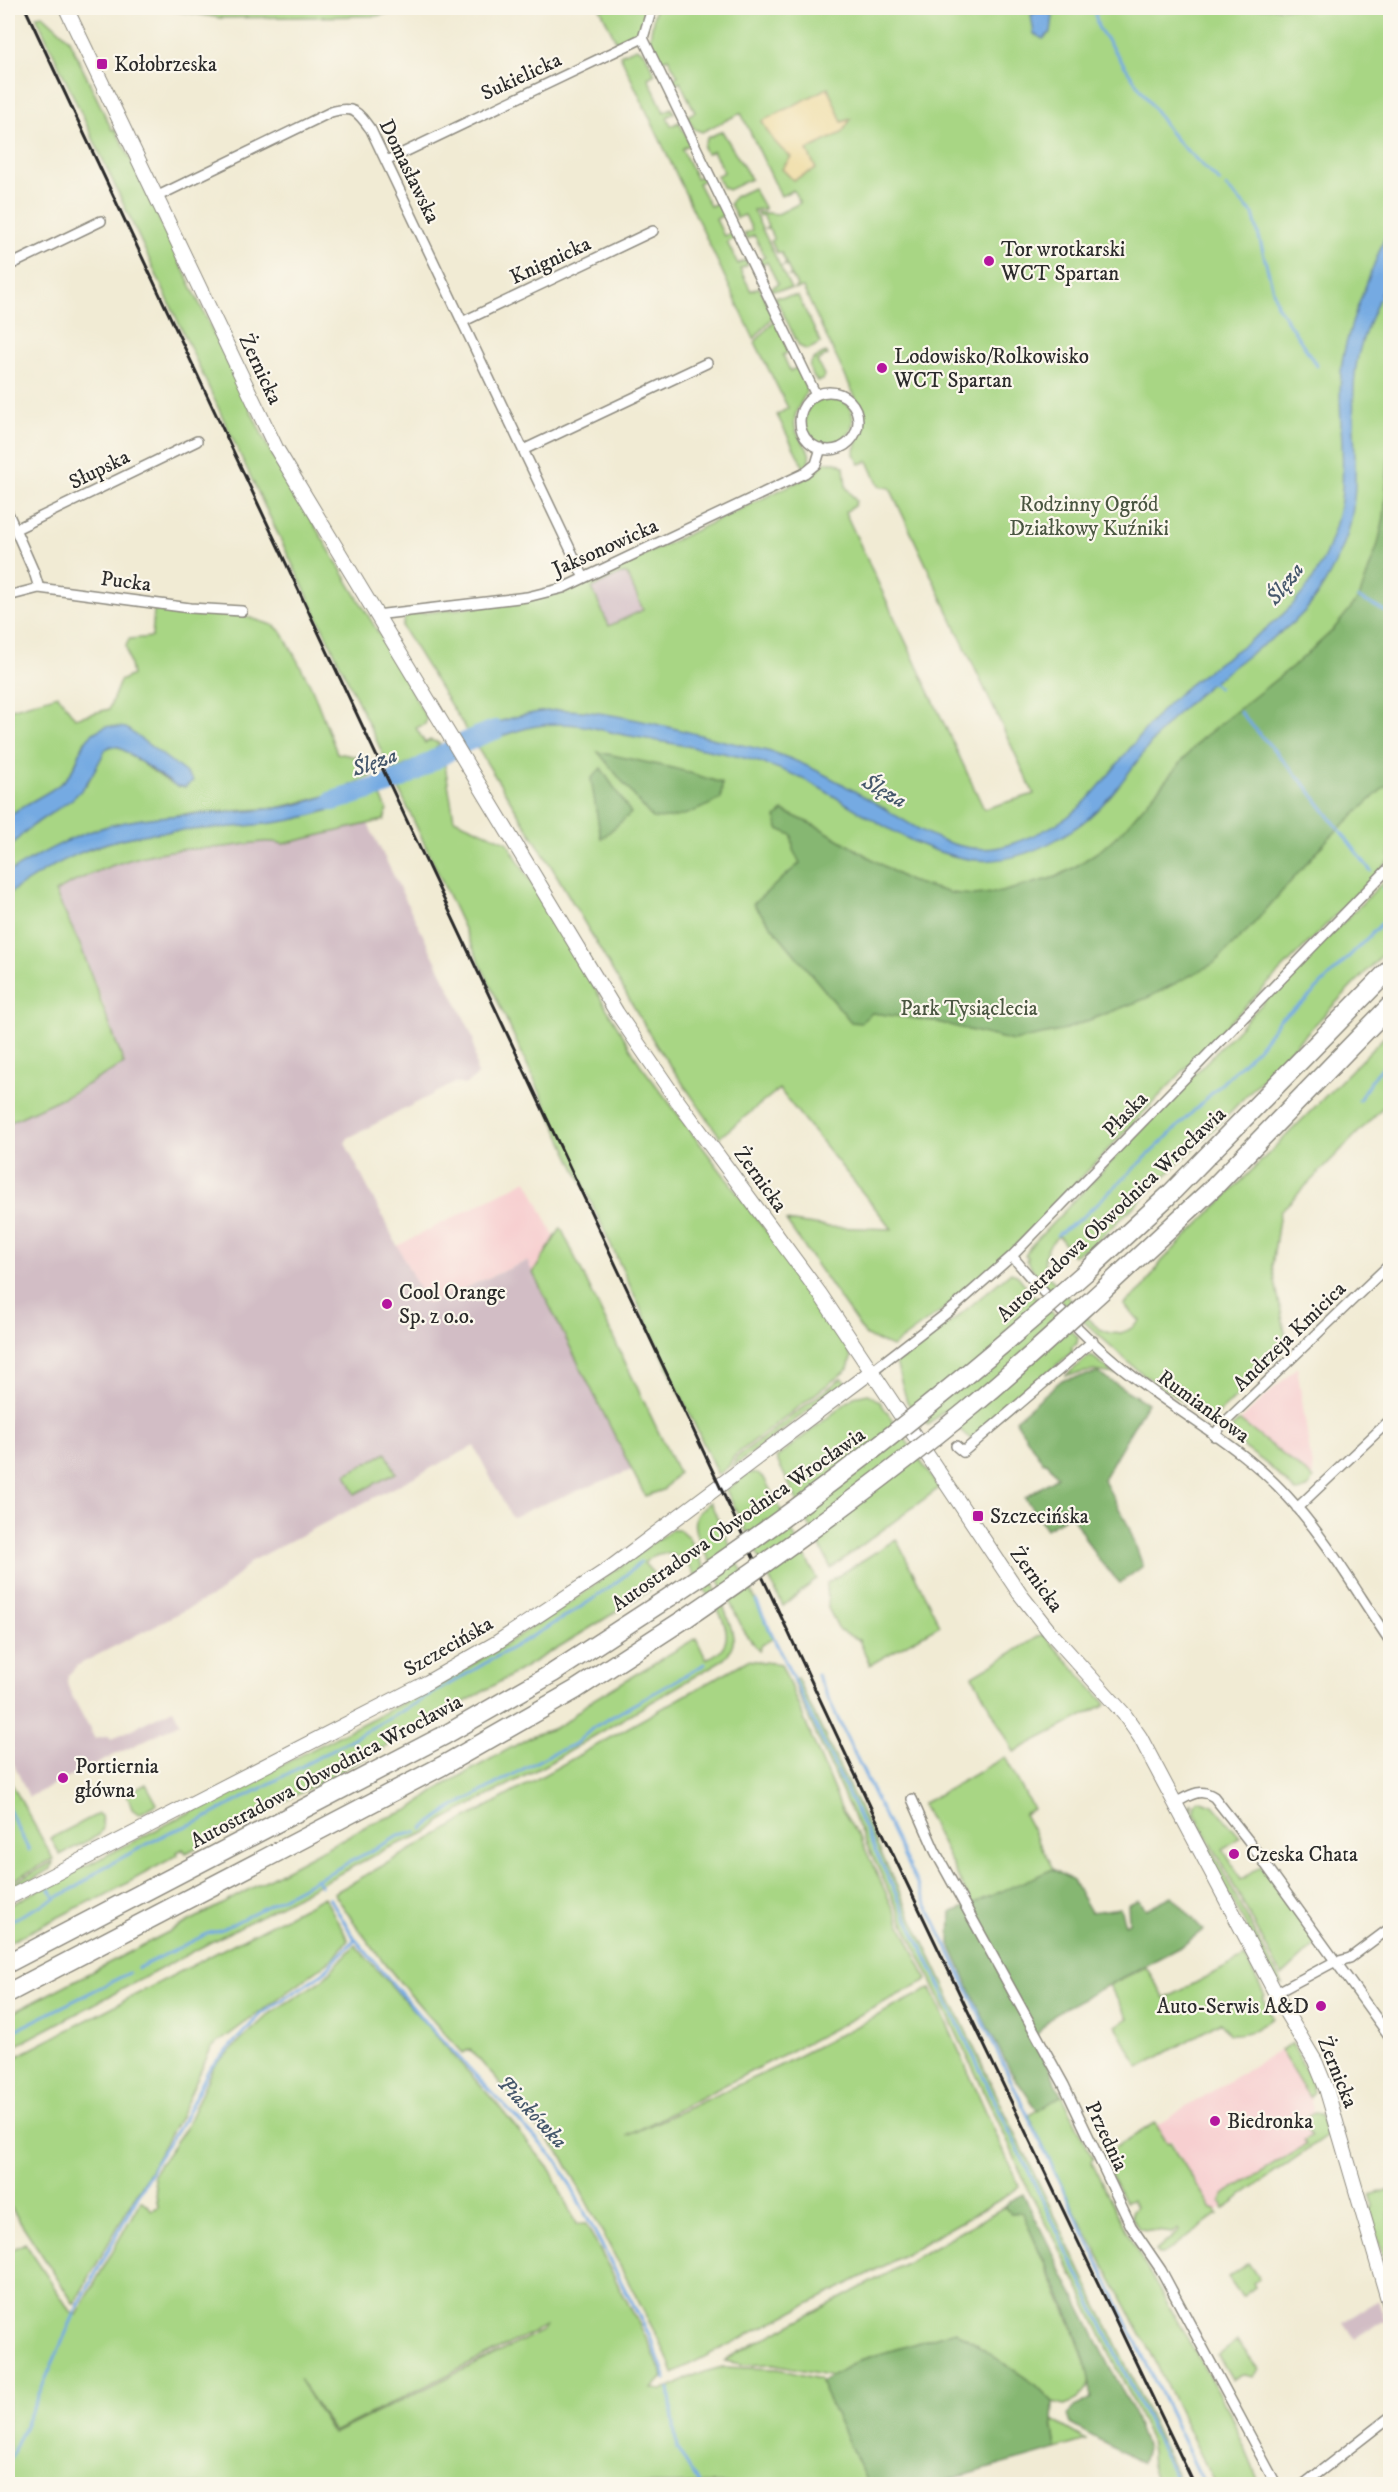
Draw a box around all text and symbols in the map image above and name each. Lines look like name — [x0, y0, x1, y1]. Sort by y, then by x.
street label: Sukielicka — [477, 47, 566, 107]
place label: Kołobrzeska — [114, 52, 217, 78]
marker: Kołobrzeska — [95, 57, 109, 71]
street label: Domasławska — [373, 115, 445, 228]
street label: Knignicka — [506, 231, 595, 291]
place label: Tor wrotkarski WCT Spartan — [1000, 237, 1125, 287]
marker: Tor wrotkarski WCT Spartan — [982, 254, 996, 268]
street label: Żernicka — [233, 330, 289, 409]
place label: Lodowisko/Rolkowisko WCT Spartan — [893, 344, 1089, 394]
marker: Lodowisko/Rolkowisko WCT Spartan — [875, 361, 889, 375]
street label: Słupska — [65, 444, 134, 496]
park label: Rodzinny Ogród Działkowy Kuźniki — [1009, 492, 1169, 542]
street label: Jaksonowicka — [547, 513, 662, 584]
water label: Ślęza — [1260, 557, 1310, 611]
street label: Pucka — [99, 566, 153, 598]
water label: Ślęza — [347, 742, 401, 783]
water label: Ślęza — [857, 768, 911, 814]
park label: Park Tysiąclecia — [900, 996, 1038, 1022]
street label: Płaska — [1098, 1086, 1154, 1143]
street label: Autostradowa Obwodnica Wrocławia — [992, 1101, 1232, 1328]
street label: Żernicka — [728, 1141, 794, 1218]
street label: Andrzeja Kmicica — [1228, 1276, 1352, 1397]
place label: Cool Orange Sp. z o.o. — [399, 1280, 506, 1330]
marker: Cool Orange Sp. z o.o. — [380, 1297, 394, 1311]
street label: Rumiankowa — [1152, 1365, 1255, 1449]
street label: Autostradowa Obwodnica Wrocławia — [607, 1422, 871, 1618]
place label: Szczecińska — [990, 1504, 1089, 1530]
marker: Szczecińska — [971, 1509, 985, 1523]
street label: Żernicka — [1004, 1541, 1070, 1618]
street label: Szczecińska — [399, 1611, 498, 1683]
street label: Autostradowa Obwodnica Wrocławia — [186, 1689, 467, 1855]
place label: Portiernia główna — [75, 1754, 159, 1804]
marker: Portiernia główna — [56, 1771, 70, 1785]
place label: Czeska Chata — [1246, 1842, 1358, 1868]
marker: Czeska Chata — [1227, 1847, 1241, 1861]
place label: Auto-Serwis A&D — [1157, 1994, 1309, 2020]
marker: Auto-Serwis A&D — [1314, 1999, 1328, 2013]
street label: Żernicka — [1311, 2032, 1364, 2112]
water label: Piaskówka — [491, 2070, 573, 2154]
street label: Przednia — [1079, 2098, 1133, 2175]
place label: Biedronka — [1227, 2109, 1313, 2135]
marker: Biedronka — [1208, 2114, 1222, 2128]

